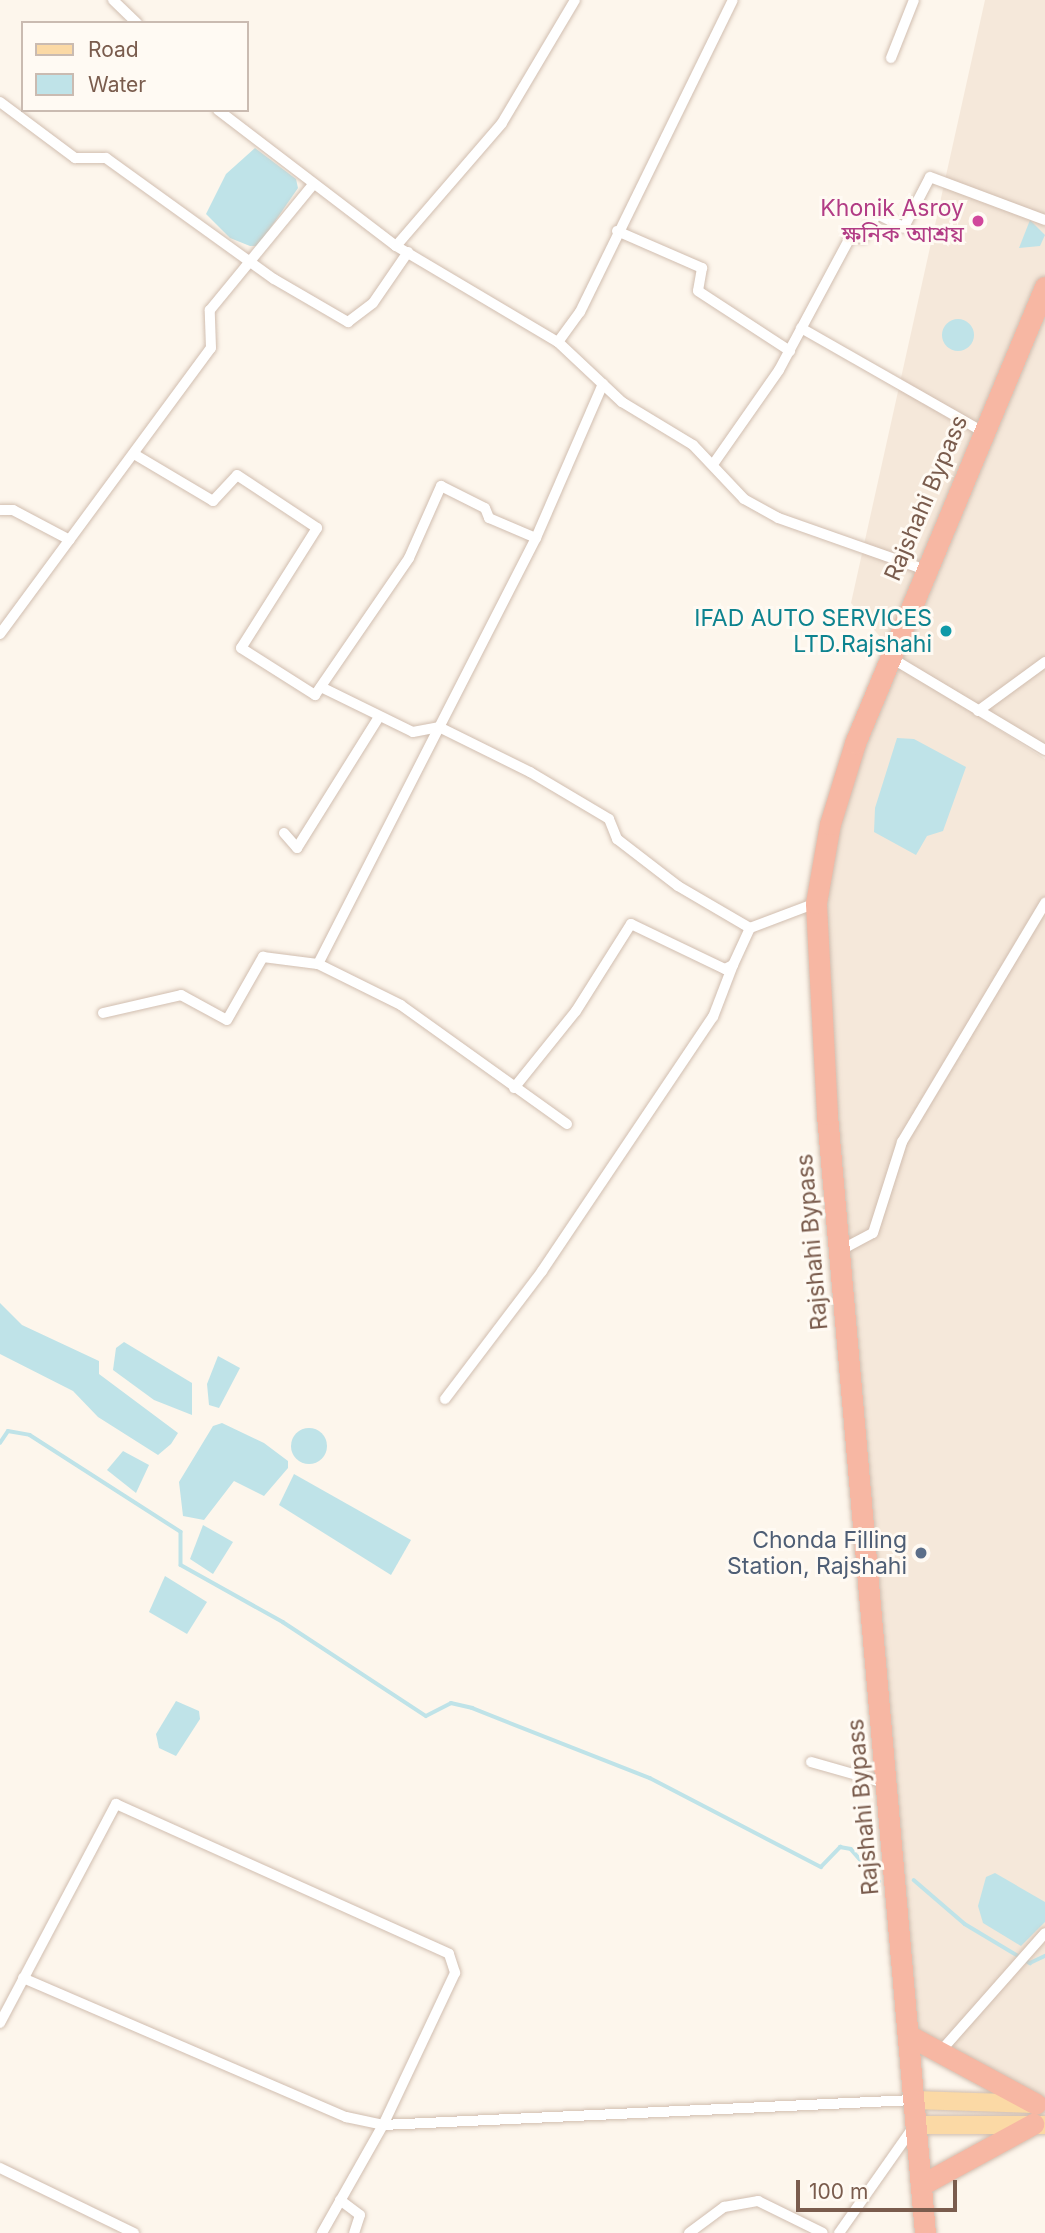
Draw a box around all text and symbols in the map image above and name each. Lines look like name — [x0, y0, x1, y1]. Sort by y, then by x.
legend — [21, 21, 248, 112]
text: Road — [88, 37, 139, 62]
text: Water — [88, 72, 146, 97]
place label: Khonik Asroy ক্ষনিক আশ্রয় — [820, 194, 964, 248]
marker: Khonik Asroy ক্ষনিক আশ্রয় — [970, 213, 986, 229]
street label: Rajshahi Bypass — [879, 411, 973, 585]
place label: IFAD AUTO SERVICES LTD.Rajshahi — [694, 604, 932, 658]
marker: IFAD AUTO SERVICES LTD.Rajshahi — [938, 623, 954, 639]
street label: Rajshahi Bypass — [791, 1153, 833, 1331]
place label: Chonda Filling Station, Rajshahi — [727, 1526, 907, 1580]
marker: Chonda Filling Station, Rajshahi — [913, 1545, 929, 1561]
street label: Rajshahi Bypass — [842, 1718, 884, 1896]
scale bar — [800, 2166, 961, 2210]
text: 100 m — [809, 2179, 868, 2204]

